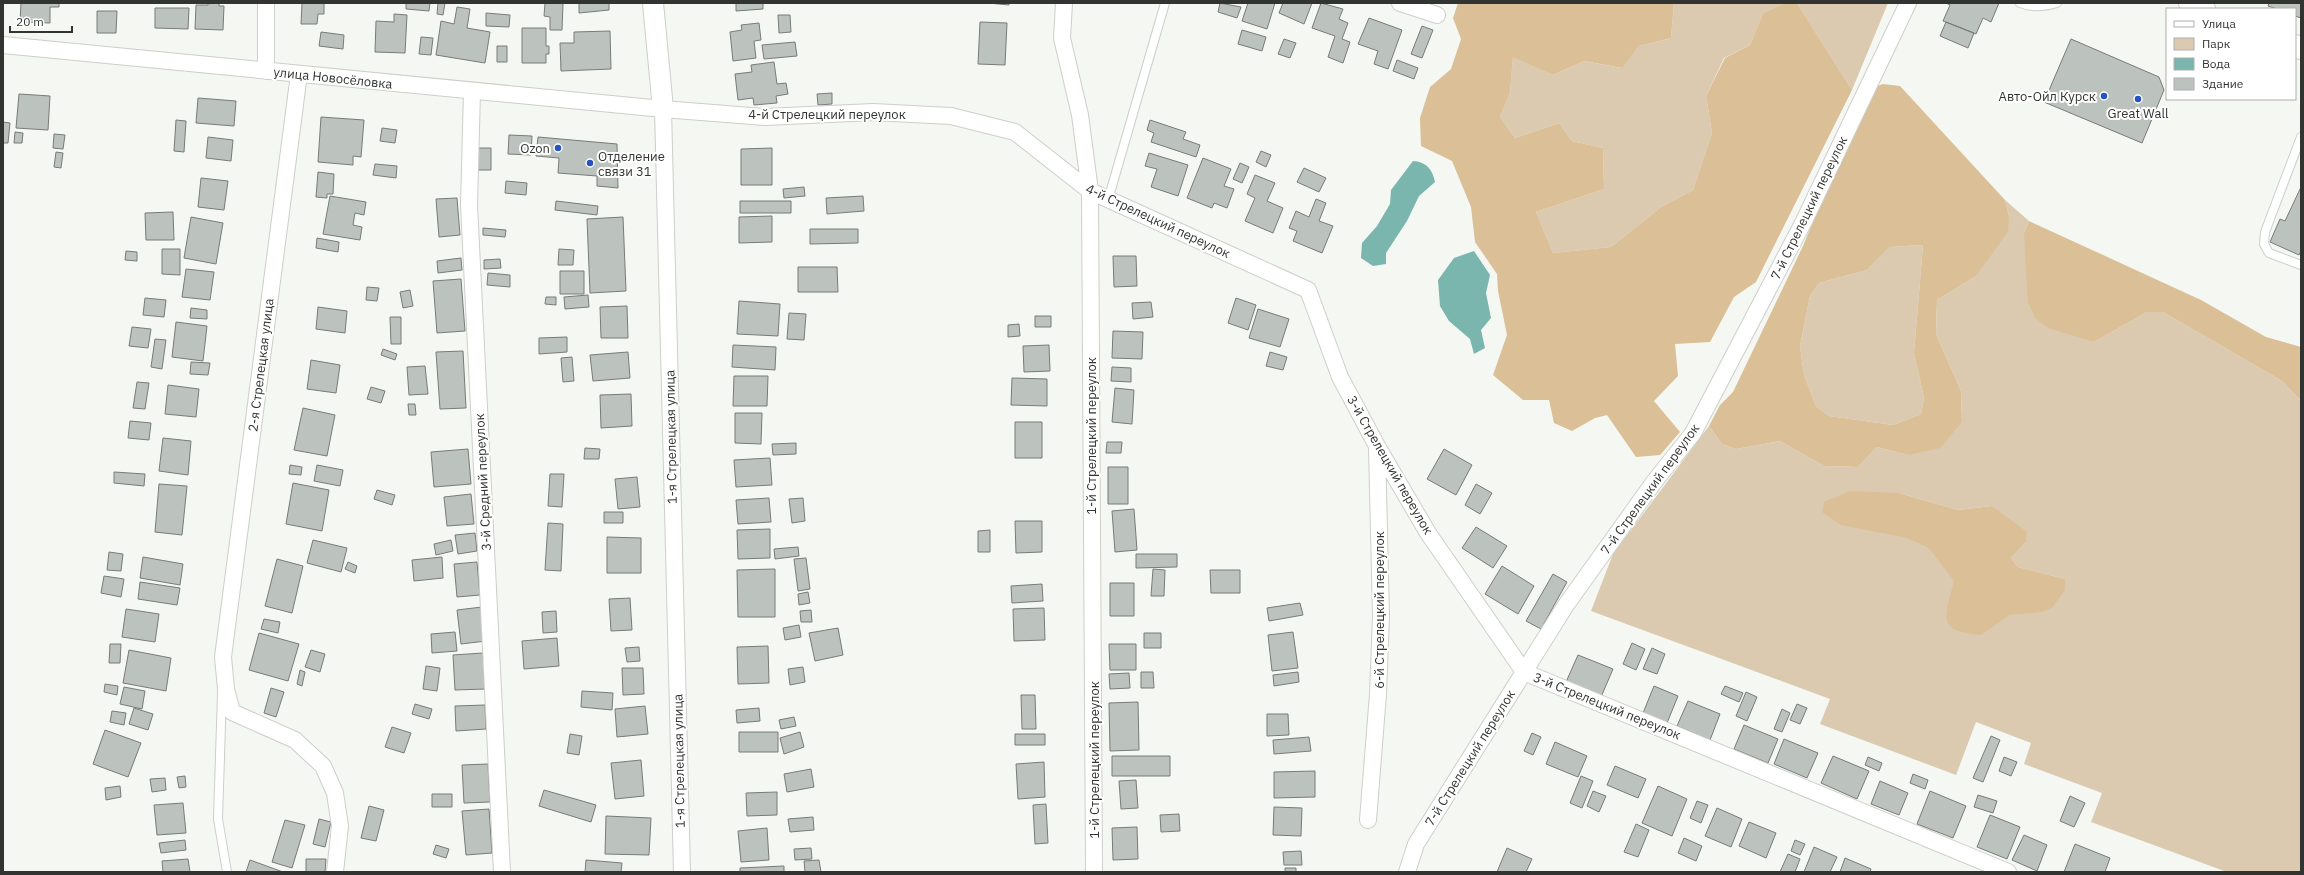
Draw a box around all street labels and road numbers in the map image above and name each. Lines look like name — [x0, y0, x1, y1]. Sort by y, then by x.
street label: улица Новосёловка — [273, 63, 393, 93]
street label: 4-й Стрелецкий переулок — [748, 106, 906, 123]
street label: 7-й Стрелецкий переулок — [1767, 133, 1851, 283]
street label: 4-й Стрелецкий переулок — [1083, 180, 1233, 262]
street label: 2-я Стрелецкая улица — [244, 297, 278, 433]
street label: 1-й Стрелецкий переулок — [1083, 357, 1100, 515]
street label: 1-я Стрелецкая улица — [661, 370, 681, 504]
street label: 3-й Стрелецкий переулок — [1343, 392, 1437, 538]
street label: 3-й Средний переулок — [471, 413, 495, 551]
street label: 7-й Стрелецкий переулок — [1597, 420, 1703, 558]
street label: 6-й Стрелецкий переулок — [1371, 531, 1388, 689]
street label: 3-й Стрелецкий переулок — [1531, 669, 1683, 743]
street label: 1-й Стрелецкий переулок — [1086, 681, 1103, 839]
street label: 7-й Стрелецкий переулок — [1421, 687, 1519, 829]
street label: 1-я Стрелецкая улица — [669, 694, 689, 828]

